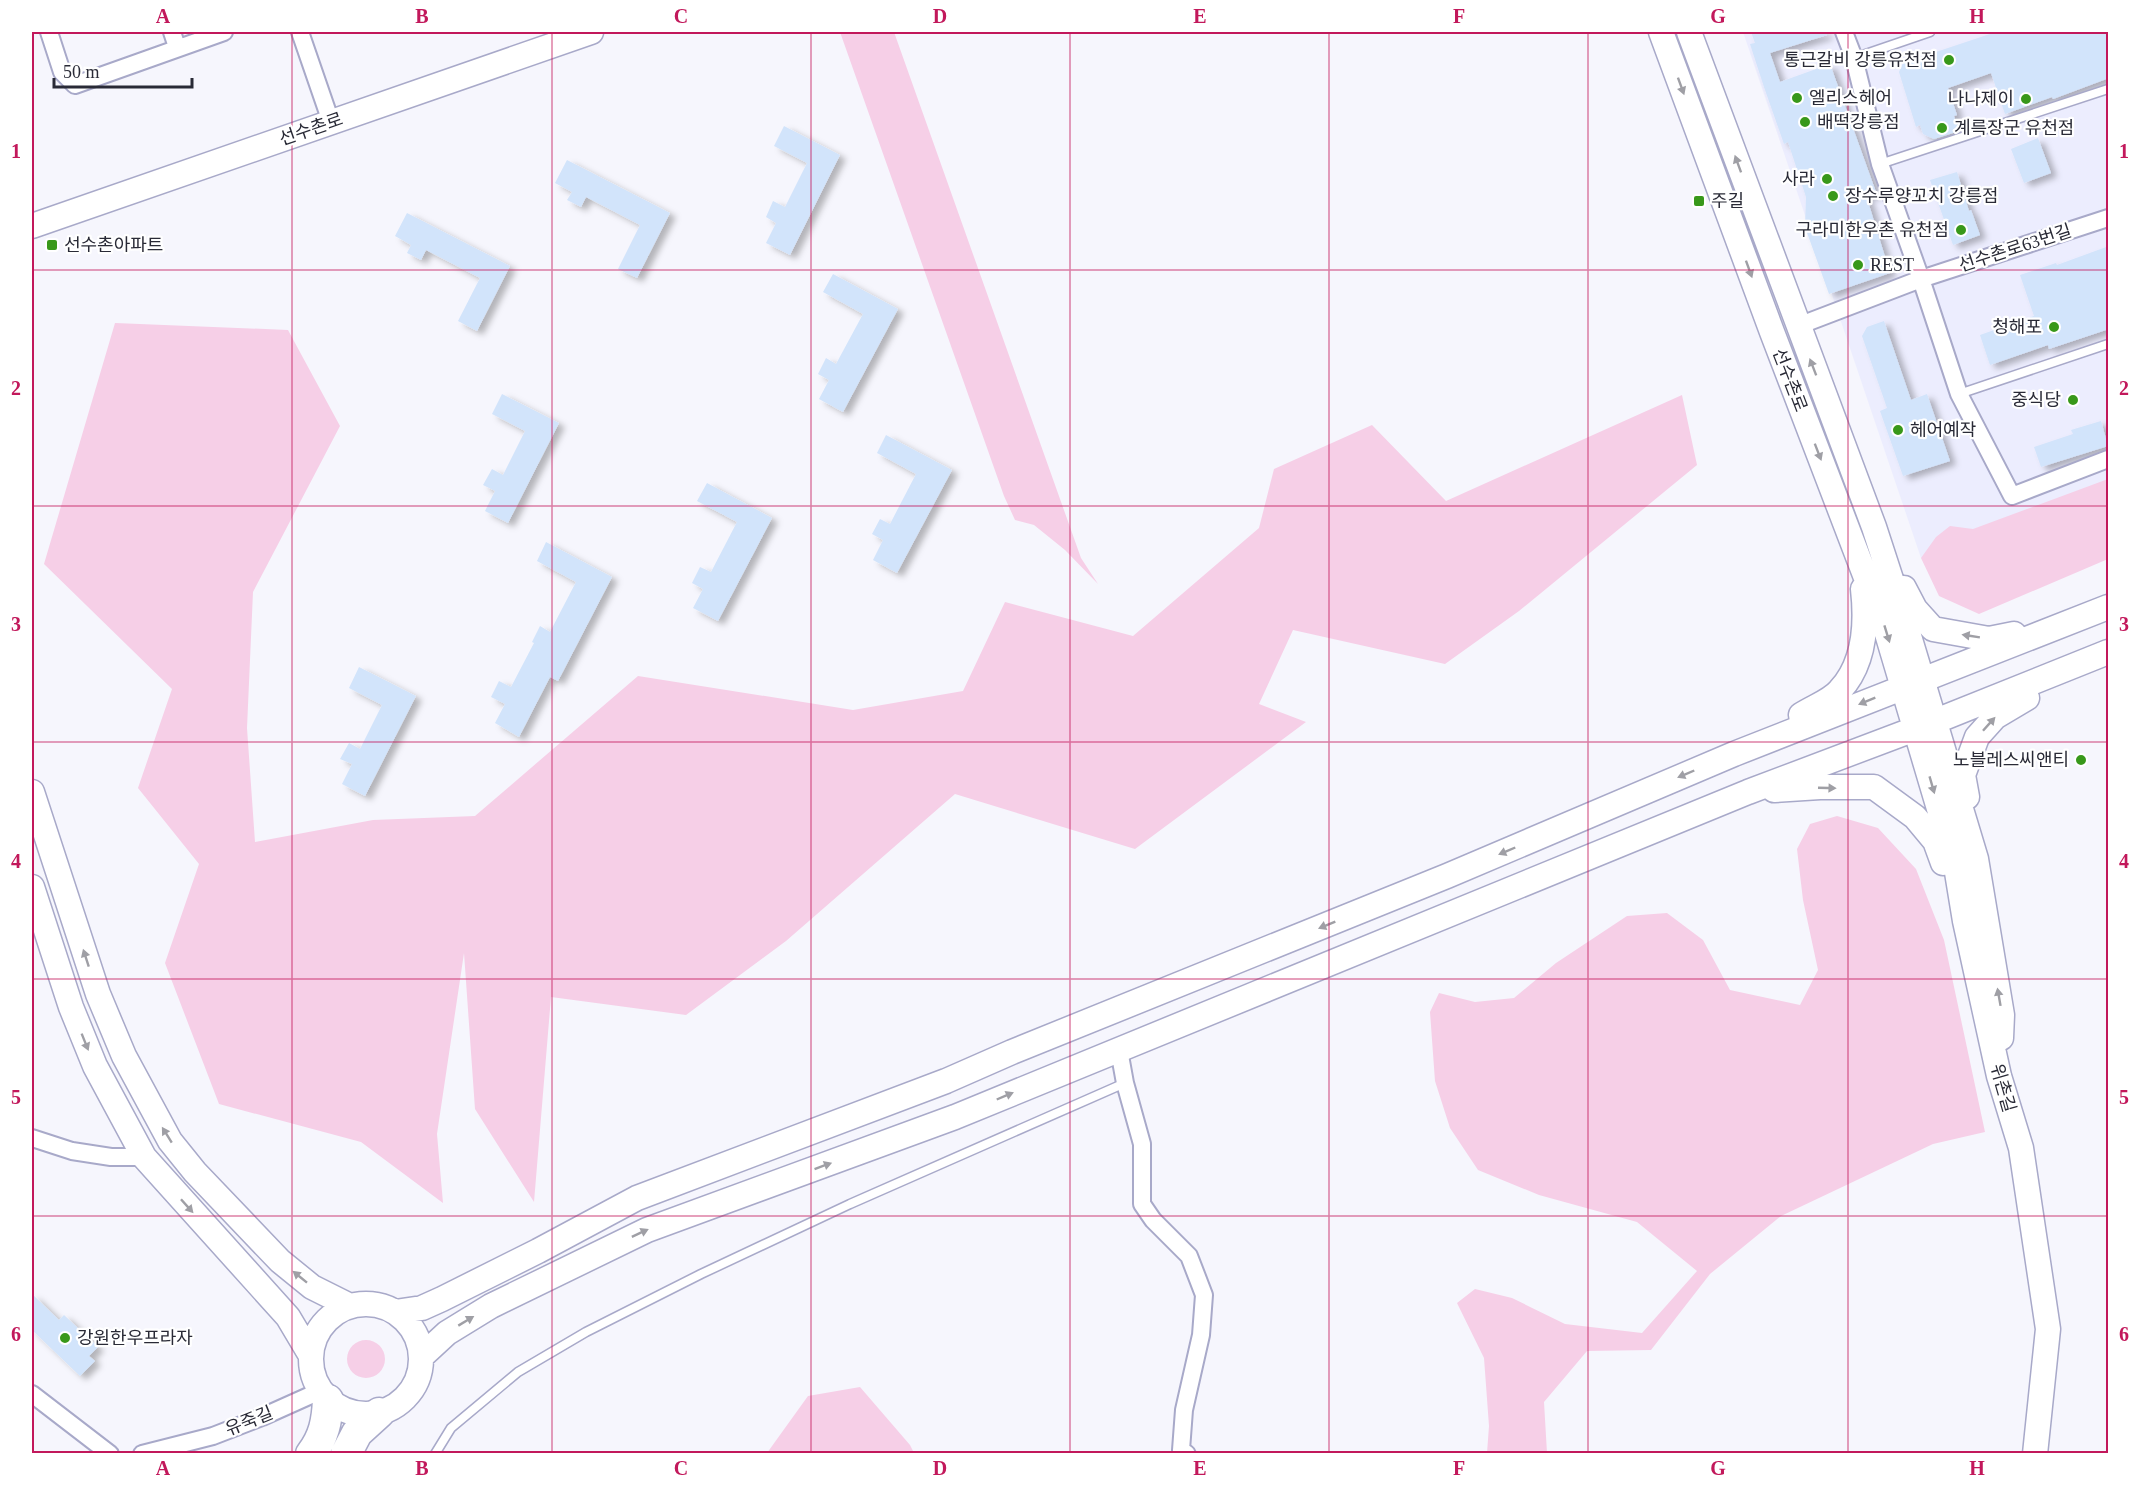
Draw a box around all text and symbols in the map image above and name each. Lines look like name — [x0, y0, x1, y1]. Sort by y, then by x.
text: A — [156, 5, 171, 27]
text: B — [415, 5, 429, 27]
text: C — [674, 5, 688, 27]
text: D — [933, 5, 947, 27]
text: E — [1193, 5, 1207, 27]
text: F — [1453, 5, 1465, 27]
text: G — [1710, 5, 1726, 27]
text: H — [1969, 5, 1985, 27]
place label: 통근갈비 강릉유천점 — [1783, 50, 1937, 70]
scale bar — [54, 51, 192, 89]
marker: 통근갈비 강릉유천점 — [1942, 53, 1956, 67]
text: 50 m — [63, 62, 100, 82]
one-way arrow — [1677, 78, 1687, 96]
place label: 엘리스헤어 — [1809, 88, 1892, 108]
place label: 나나제이 — [1948, 89, 2014, 109]
marker: 엘리스헤어 — [1790, 91, 1804, 105]
marker: 나나제이 — [2019, 92, 2033, 106]
street label: 선수촌로 — [276, 109, 346, 149]
place label: 배떡강릉점 — [1817, 112, 1900, 132]
marker: 배떡강릉점 — [1798, 115, 1812, 129]
place label: 계륵장군 유천점 — [1954, 118, 2074, 138]
marker: 계륵장군 유천점 — [1935, 121, 1949, 135]
text: 1 — [11, 140, 21, 162]
text: 1 — [2119, 140, 2129, 162]
one-way arrow — [1733, 155, 1742, 173]
place label: 사라 — [1782, 169, 1815, 189]
marker: 사라 — [1820, 172, 1834, 186]
place label: 장수루양꼬치 강릉점 — [1845, 186, 1999, 206]
marker: 장수루양꼬치 강릉점 — [1826, 189, 1840, 203]
place label: 주길 — [1711, 191, 1744, 211]
marker: 주길 — [1692, 194, 1706, 208]
place label: 구라미한우촌 유천점 — [1795, 220, 1949, 240]
street label: 선수촌로63번길 — [1956, 220, 2074, 276]
marker: 구라미한우촌 유천점 — [1954, 223, 1968, 237]
place label: 선수촌아파트 — [64, 235, 163, 255]
marker: 선수촌아파트 — [45, 238, 59, 252]
place label: REST — [1870, 255, 1914, 275]
marker: REST — [1851, 258, 1865, 272]
one-way arrow — [1745, 260, 1754, 278]
place label: 청해포 — [1992, 317, 2042, 337]
marker: 청해포 — [2047, 320, 2061, 334]
street label: 선수촌로 — [1769, 345, 1811, 415]
one-way arrow — [1808, 357, 1818, 375]
text: 2 — [11, 377, 21, 399]
text: 2 — [2119, 377, 2129, 399]
place label: 중식당 — [2011, 390, 2061, 410]
marker: 중식당 — [2066, 393, 2080, 407]
place label: 헤어예작 — [1910, 420, 1976, 440]
marker: 헤어예작 — [1891, 423, 1905, 437]
one-way arrow — [1813, 443, 1823, 461]
text: 3 — [11, 613, 21, 635]
text: 3 — [2119, 613, 2129, 635]
one-way arrow — [1883, 625, 1892, 643]
one-way arrow — [1961, 632, 1980, 641]
one-way arrow — [1858, 697, 1876, 706]
one-way arrow — [1981, 717, 1995, 731]
place label: 노블레스씨앤티 — [1953, 750, 2069, 770]
marker: 노블레스씨앤티 — [2074, 753, 2088, 767]
one-way arrow — [1677, 769, 1695, 779]
one-way arrow — [1928, 776, 1938, 794]
one-way arrow — [1818, 783, 1837, 792]
one-way arrow — [1498, 847, 1516, 856]
text: 4 — [11, 850, 21, 872]
text: 4 — [2119, 850, 2129, 872]
one-way arrow — [1317, 920, 1335, 930]
one-way arrow — [81, 949, 91, 967]
one-way arrow — [1995, 988, 2004, 1007]
one-way arrow — [80, 1033, 90, 1051]
street label: 위촌길 — [1987, 1061, 2019, 1115]
text: 5 — [11, 1086, 21, 1108]
text: 5 — [2119, 1086, 2129, 1108]
one-way arrow — [997, 1091, 1015, 1101]
one-way arrow — [161, 1127, 172, 1143]
one-way arrow — [814, 1160, 832, 1170]
one-way arrow — [180, 1198, 193, 1213]
one-way arrow — [632, 1229, 649, 1238]
one-way arrow — [292, 1270, 308, 1283]
one-way arrow — [458, 1316, 475, 1326]
text: 6 — [11, 1323, 21, 1345]
text: 6 — [2119, 1323, 2129, 1345]
place label: 강원한우프라자 — [77, 1328, 193, 1348]
marker: 강원한우프라자 — [58, 1331, 72, 1345]
street label: 유죽길 — [222, 1402, 276, 1440]
text: A — [156, 1457, 171, 1479]
text: B — [415, 1457, 429, 1479]
text: C — [674, 1457, 688, 1479]
text: D — [933, 1457, 947, 1479]
text: E — [1193, 1457, 1207, 1479]
text: F — [1453, 1457, 1465, 1479]
text: G — [1710, 1457, 1726, 1479]
text: H — [1969, 1457, 1985, 1479]

